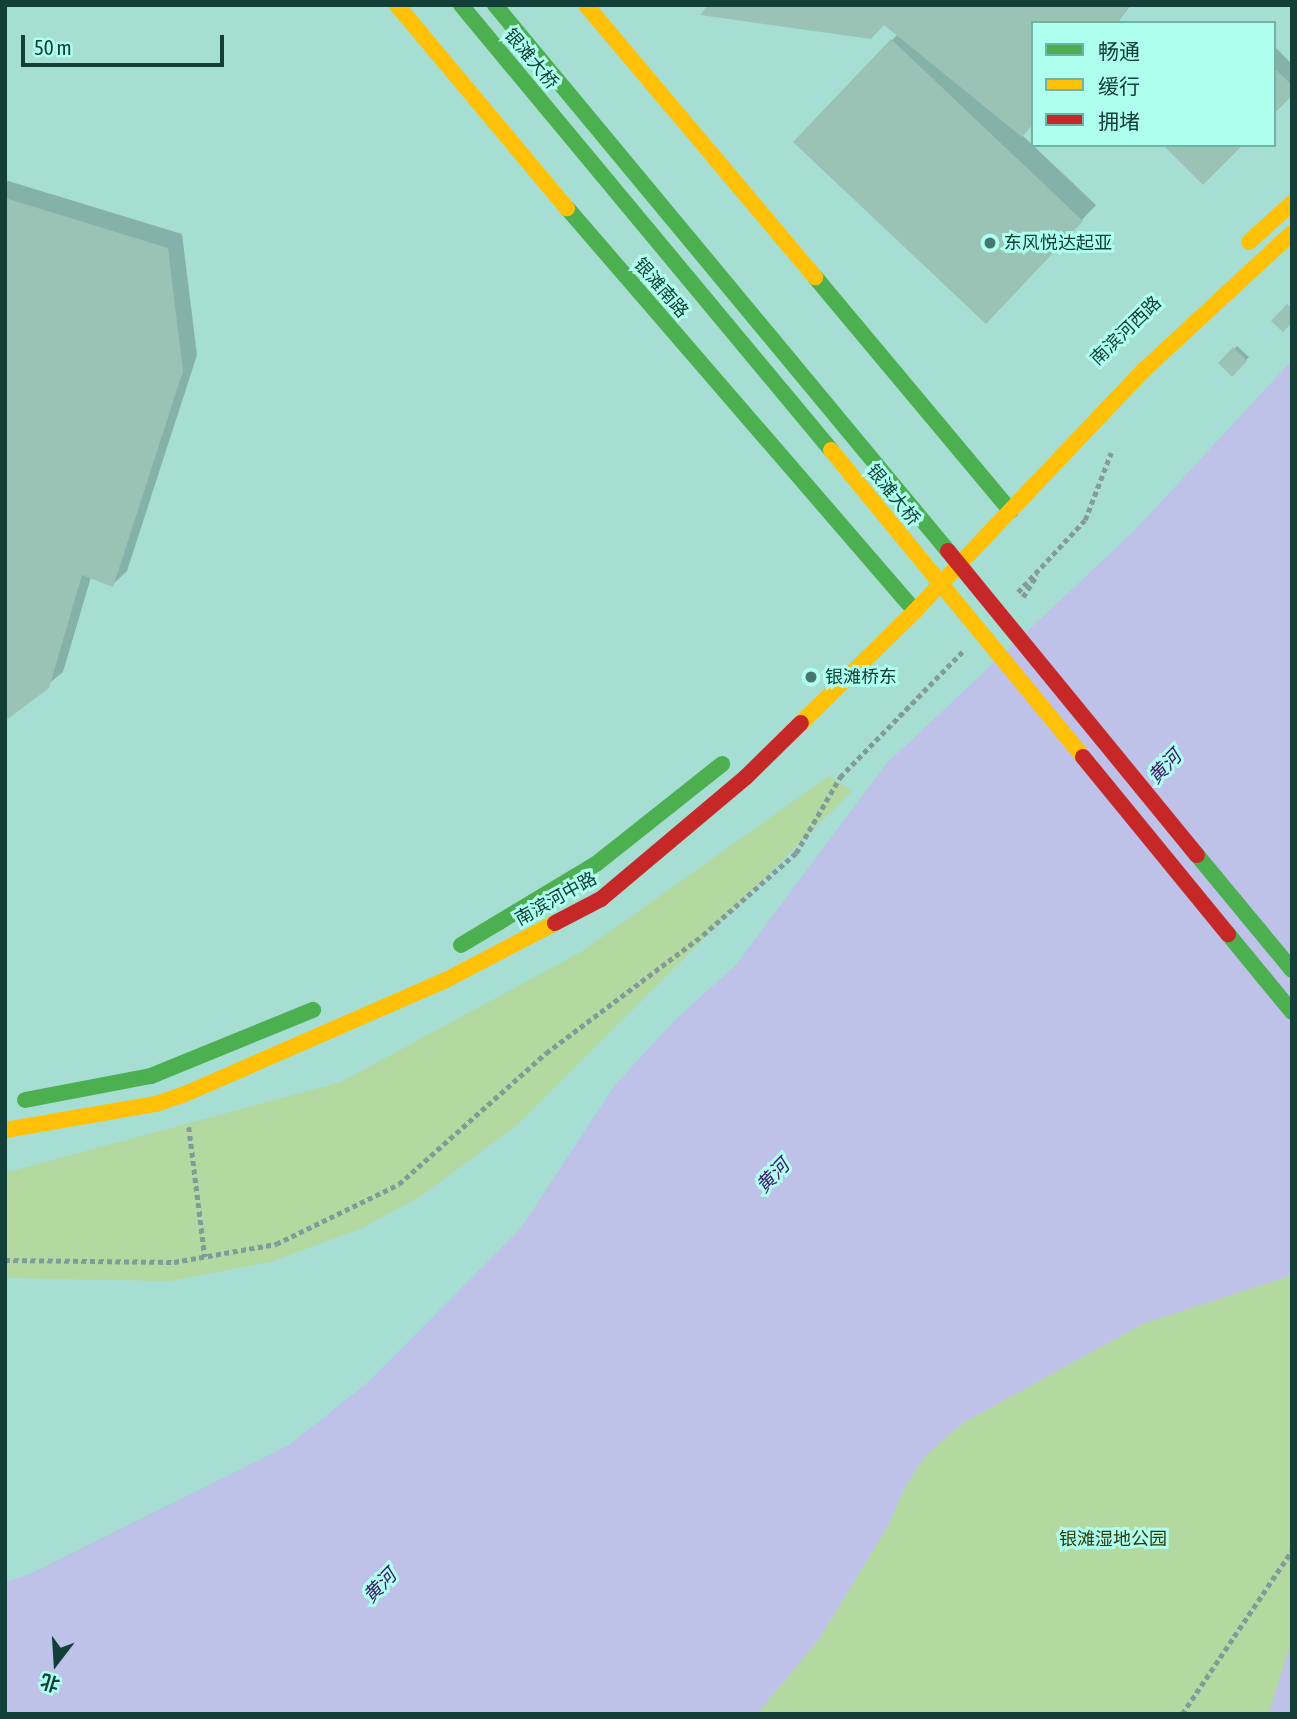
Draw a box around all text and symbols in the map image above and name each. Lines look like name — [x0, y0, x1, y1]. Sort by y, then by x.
scale bar — [24, 21, 228, 65]
legend — [1031, 21, 1276, 147]
street label: 银滩大桥 — [500, 24, 562, 94]
text: 50 m — [34, 35, 72, 59]
text: 畅通 — [1098, 39, 1140, 63]
text: 缓行 — [1098, 74, 1140, 98]
text: 拥堵 — [1098, 109, 1140, 133]
place label: 东风悦达起亚 — [1004, 232, 1112, 254]
marker: 东风悦达起亚 — [982, 235, 998, 251]
street label: 银滩南路 — [629, 254, 693, 322]
street label: 南滨河西路 — [1086, 292, 1166, 370]
street label: 银滩大桥 — [862, 460, 924, 530]
place label: 银滩桥东 — [825, 666, 897, 688]
marker: 银滩桥东 — [803, 669, 819, 685]
water label: 黄河 — [1144, 745, 1186, 789]
street label: 南滨河中路 — [511, 868, 601, 930]
water label: 黄河 — [752, 1154, 794, 1198]
park label: 银滩湿地公园 — [1059, 1528, 1167, 1550]
water label: 黄河 — [359, 1564, 401, 1608]
north arrow — [21, 1628, 91, 1698]
text: 北 — [38, 1670, 62, 1696]

